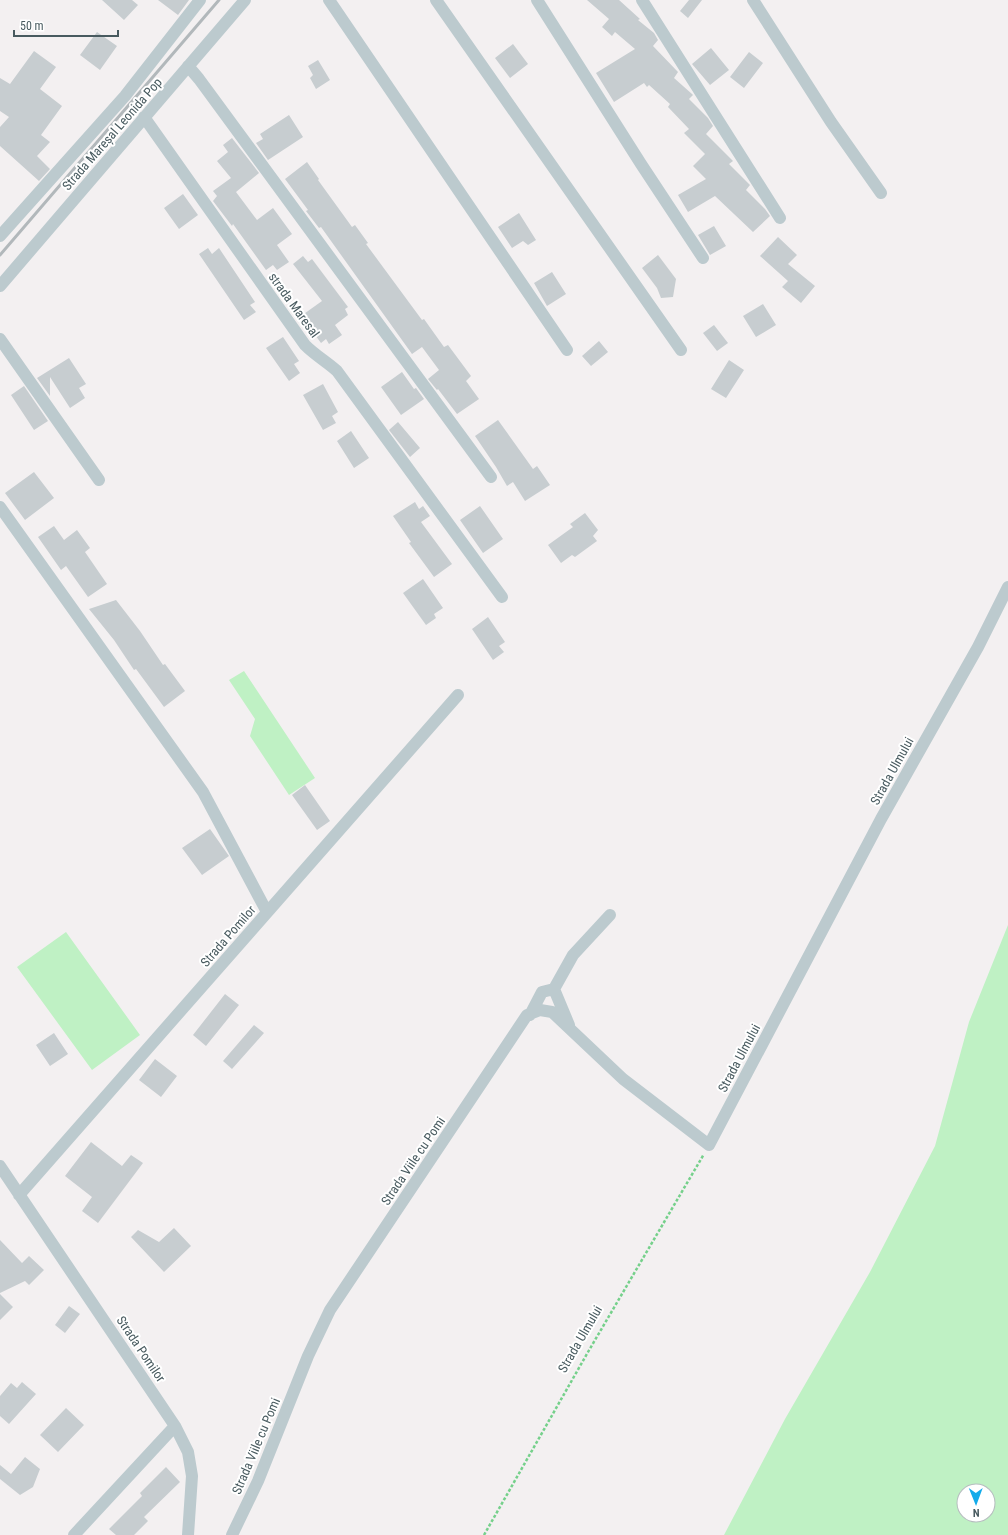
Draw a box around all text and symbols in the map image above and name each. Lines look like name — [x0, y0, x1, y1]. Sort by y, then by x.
scale bar — [14, 12, 118, 38]
text: 50 m — [20, 19, 44, 33]
street label: Strada Mareșal Leonida Pop — [59, 75, 166, 194]
street label: strada Maresal — [265, 270, 323, 340]
street label: Strada Ulmului — [867, 735, 917, 807]
street label: Strada Pomilor — [197, 902, 259, 970]
street label: Strada Ulmului — [715, 1021, 763, 1095]
street label: Strada Viile cu Pomi — [378, 1114, 448, 1208]
street label: Strada Ulmului — [555, 1303, 605, 1375]
street label: Strada Pomilor — [114, 1313, 169, 1385]
street label: Strada Viile cu Pomi — [229, 1396, 283, 1496]
north arrow — [956, 1483, 996, 1523]
text: N — [972, 1506, 980, 1519]

